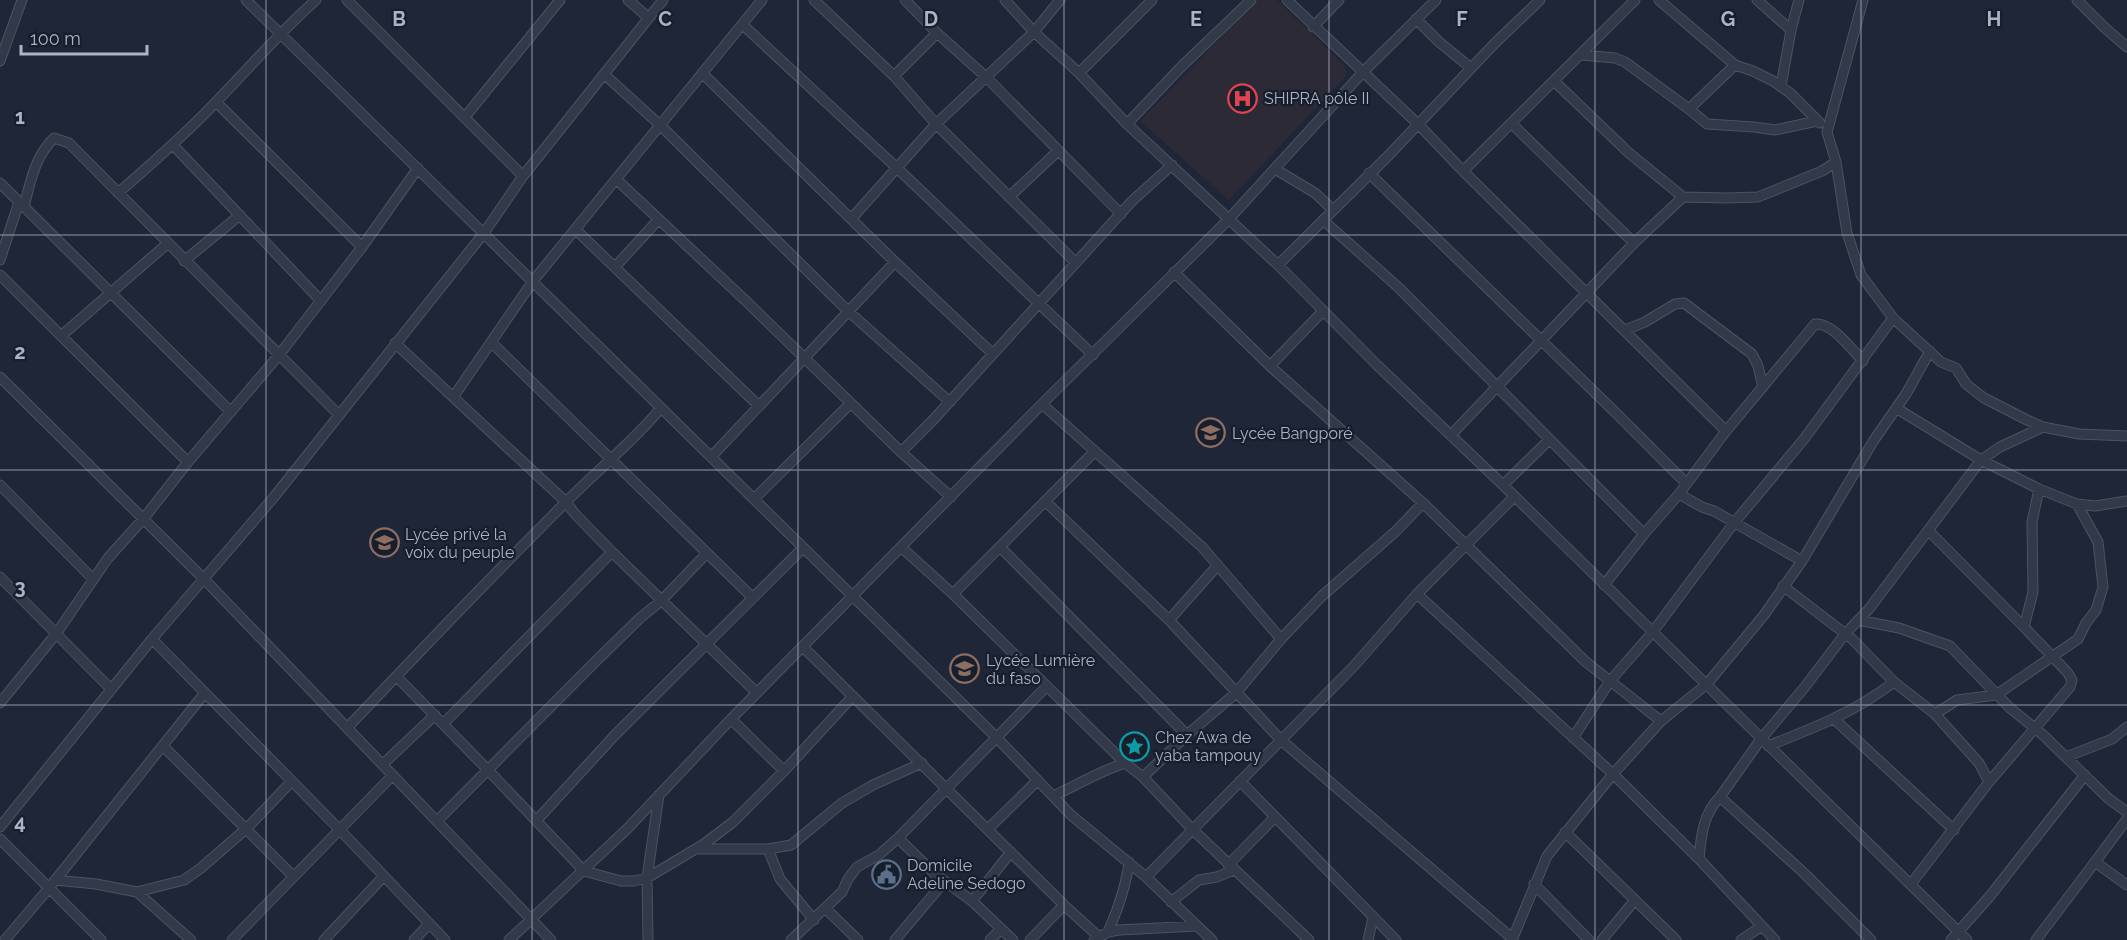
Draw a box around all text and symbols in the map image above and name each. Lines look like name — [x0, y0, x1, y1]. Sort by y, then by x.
text: B — [392, 7, 406, 31]
text: C — [658, 7, 672, 31]
text: D — [924, 7, 938, 31]
text: E — [1190, 7, 1202, 31]
text: F — [1456, 7, 1468, 31]
text: G — [1721, 7, 1735, 31]
text: H — [1987, 7, 2001, 31]
scale bar — [21, 18, 147, 56]
text: 100 m — [30, 28, 81, 49]
hospital icon: SHIPRA pôle II — [1227, 82, 1259, 114]
place label: SHIPRA pôle II — [1264, 89, 1369, 108]
text: 1 — [15, 105, 25, 129]
text: 2 — [14, 340, 26, 364]
school or university icon: Lycée Bangporé — [1195, 417, 1227, 449]
place label: Lycée Bangporé — [1232, 424, 1353, 443]
place label: Lycée privé la voix du peuple — [405, 525, 514, 562]
school or university icon: Lycée privé la voix du peuple — [368, 527, 400, 559]
text: 3 — [14, 575, 26, 599]
place label: Lycée Lumière du faso — [986, 651, 1095, 688]
school or university icon: Lycée Lumière du faso — [949, 653, 981, 685]
place label: Chez Awa de yaba tampouy — [1155, 728, 1262, 765]
place icon: Chez Awa de yaba tampouy — [1118, 730, 1150, 762]
text: 4 — [14, 810, 26, 834]
place label: Domicile Adeline Sedogo — [907, 856, 1026, 893]
public building icon: Domicile Adeline Sedogo — [870, 858, 902, 890]

